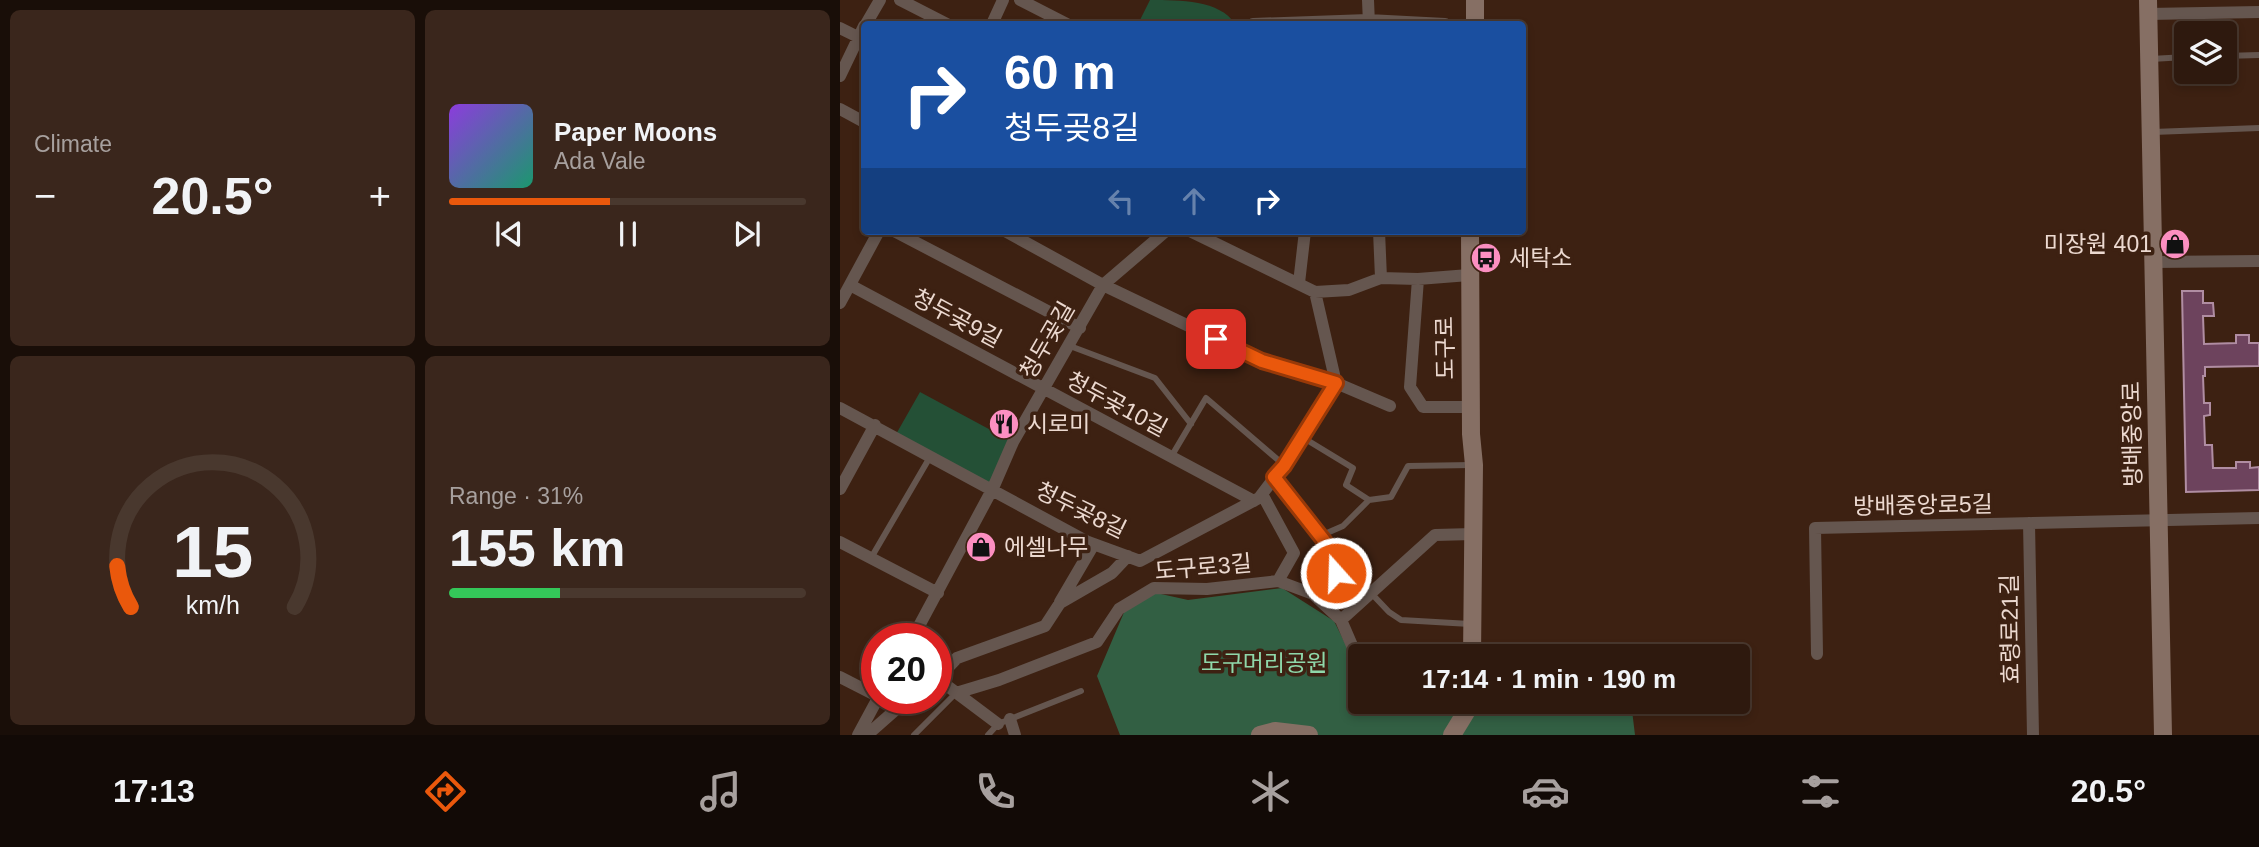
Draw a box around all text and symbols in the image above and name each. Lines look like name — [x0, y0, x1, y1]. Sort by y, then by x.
map controls — [2174, 21, 2237, 84]
button: layers — [2174, 21, 2237, 84]
text: 60 m — [1004, 45, 1116, 99]
icon: right — [889, 49, 980, 140]
text: 청두곶8길 — [1004, 110, 1140, 146]
text: Paper Moons — [554, 117, 717, 147]
text: Climate — [34, 131, 112, 157]
text: Ada Vale — [554, 148, 646, 174]
text: 20.5° — [151, 167, 274, 225]
text: − — [34, 175, 56, 217]
text: + — [369, 175, 391, 217]
icon: left — [1102, 182, 1140, 220]
icon: ahead — [1175, 182, 1213, 220]
icon: right — [1248, 182, 1286, 220]
icon: previous — [490, 215, 528, 253]
icon: pause — [609, 215, 647, 253]
icon: next — [728, 215, 766, 253]
shop icon: 미장원 401 — [2158, 227, 2192, 261]
place label: 미장원 401 — [2044, 231, 2152, 257]
bus stop icon: 세탁소 — [1469, 241, 1503, 275]
place label: 세탁소 — [1509, 245, 1572, 271]
street label: 청두곶9길 — [908, 284, 1006, 352]
street label: 청두곶길 — [1015, 297, 1079, 383]
pin — [1186, 309, 1246, 369]
street label: 도구로 — [1431, 316, 1459, 380]
icon: arrive — [1197, 320, 1235, 358]
street label: 청두곶10길 — [1062, 367, 1172, 441]
street label: 방배중앙로 — [2118, 381, 2146, 487]
restaurant icon: 시로미 — [987, 407, 1021, 441]
place label: 시로미 — [1027, 411, 1090, 437]
street label: 청두곶8길 — [1032, 477, 1130, 543]
text: Range · 31% — [449, 483, 583, 509]
street label: 방배중앙로5길 — [1853, 491, 1993, 519]
text: 15 — [172, 511, 253, 592]
text: 155 km — [449, 519, 625, 577]
shop icon: 에셀나무 — [964, 530, 998, 564]
place label: 에셀나무 — [1004, 534, 1089, 560]
position arrow — [1299, 536, 1373, 610]
street label: 도구로3길 — [1153, 550, 1253, 584]
street label: 효령로21길 — [1996, 574, 2024, 684]
text: km/h — [185, 590, 240, 618]
speed limit sign: 20 — [861, 623, 952, 714]
park label: 도구머리공원 — [1201, 650, 1327, 676]
text: 17:14 · 1 min · 190 m — [1422, 664, 1676, 694]
icon: directions — [421, 767, 470, 816]
icon: music — [696, 767, 745, 816]
icon: phone — [971, 767, 1020, 816]
icon: climate — [1246, 767, 1295, 816]
icon: car — [1521, 767, 1570, 816]
icon: filters — [1796, 767, 1845, 816]
text: 17:13 — [113, 773, 195, 809]
text: 20.5° — [2071, 773, 2146, 809]

